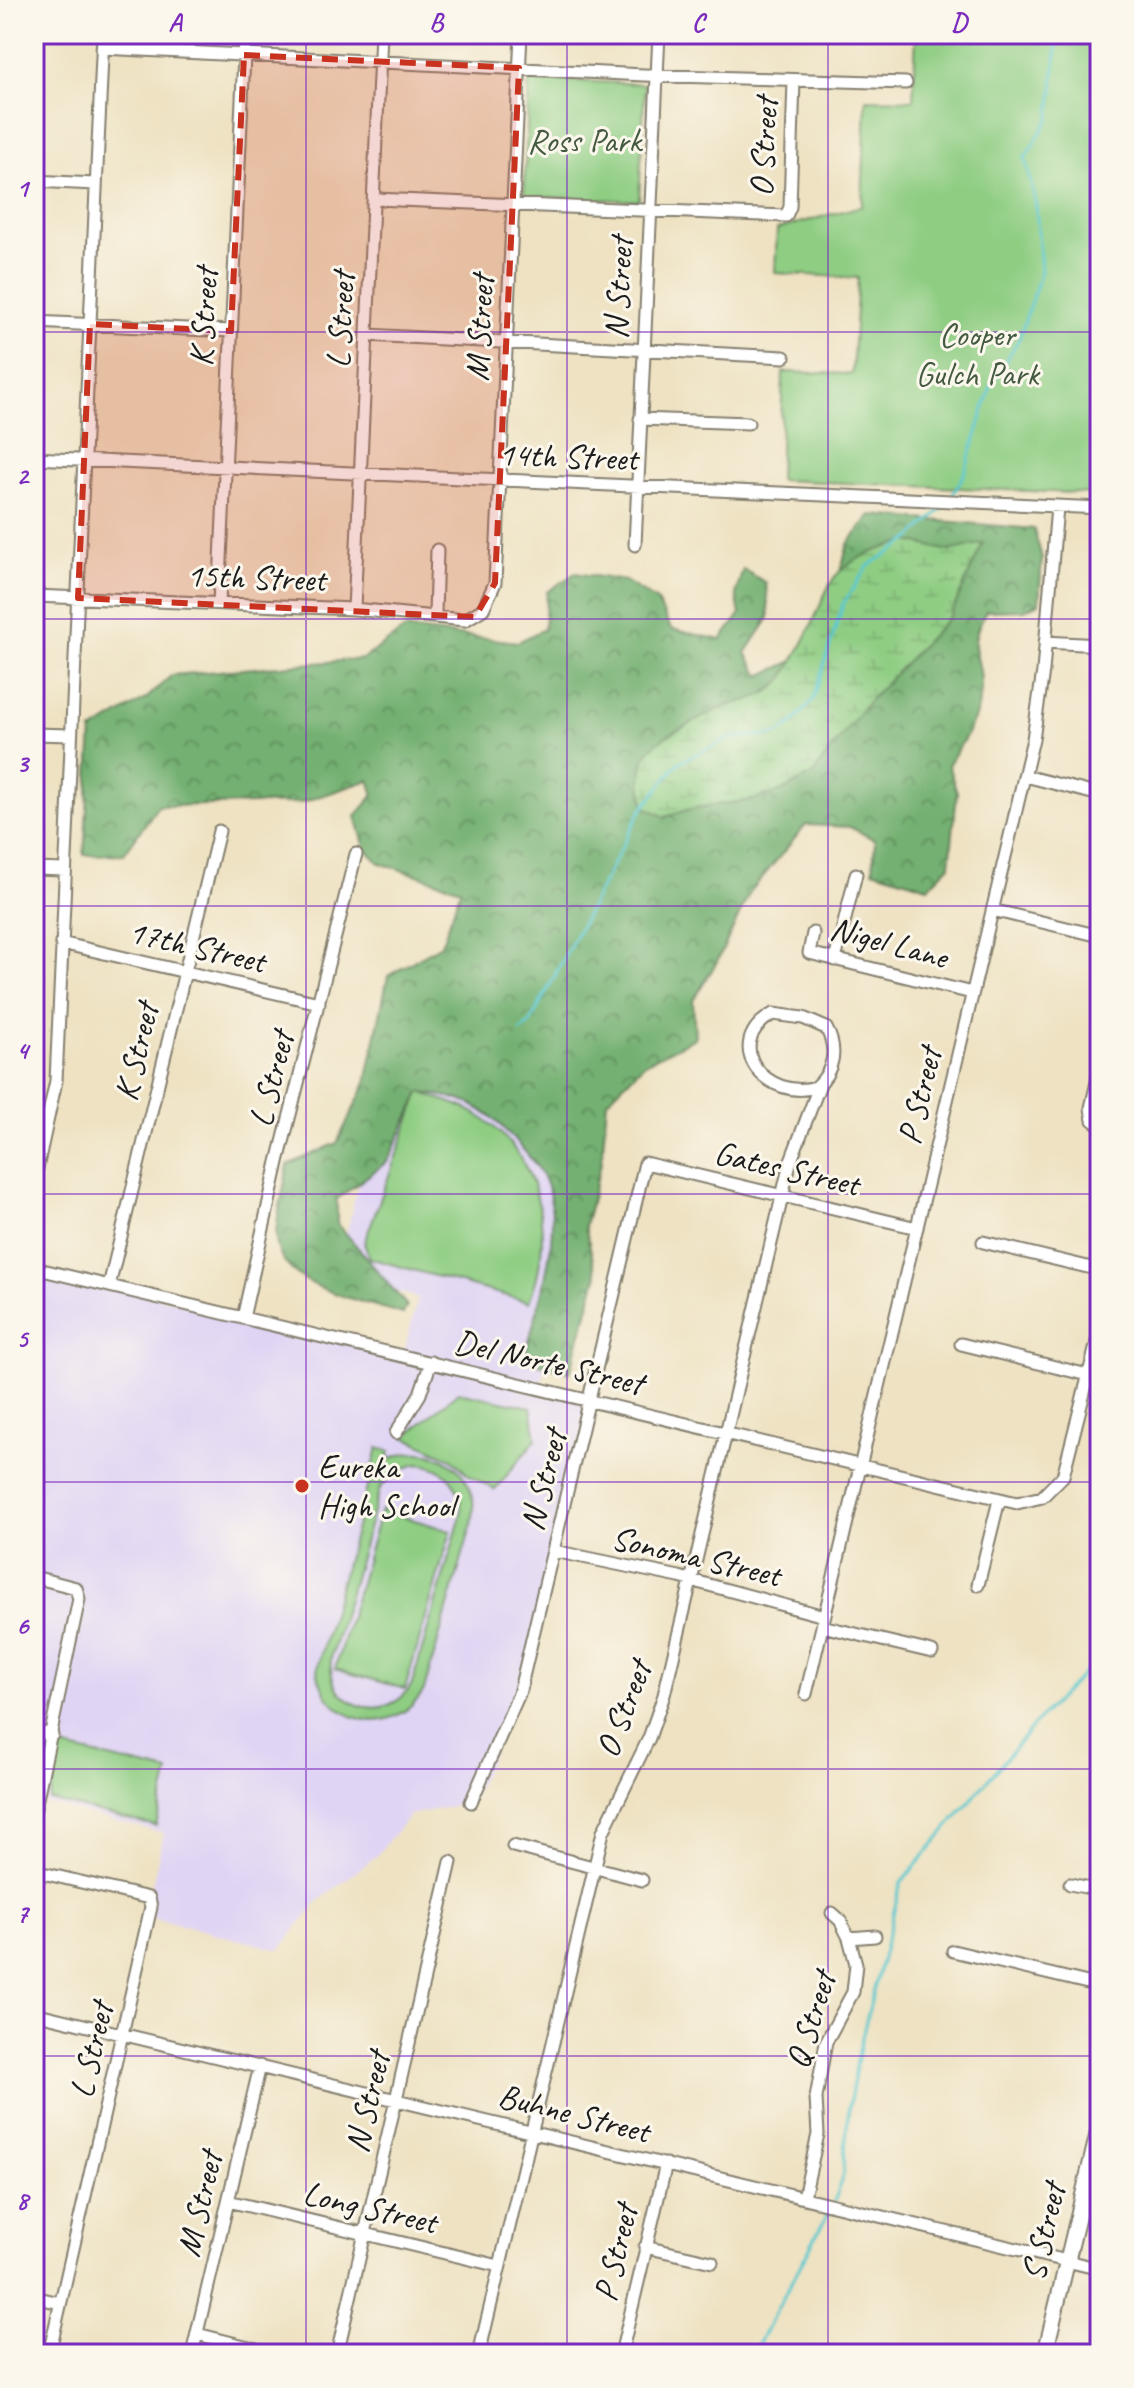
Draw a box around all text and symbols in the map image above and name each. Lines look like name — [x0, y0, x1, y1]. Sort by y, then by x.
text: A — [168, 6, 183, 39]
text: B — [429, 6, 445, 39]
text: C — [692, 6, 708, 39]
text: D — [951, 6, 969, 39]
street label: O Street — [739, 92, 787, 198]
park label: Ross Park — [527, 119, 643, 162]
text: 1 — [16, 172, 31, 205]
street label: N Street — [594, 231, 642, 340]
street label: K Street — [179, 262, 227, 367]
street label: L Street — [316, 266, 364, 369]
street label: M Street — [455, 269, 503, 382]
park label: Cooper Gulch Park — [915, 313, 1041, 395]
street label: 14th Street — [498, 432, 642, 480]
text: 2 — [16, 459, 30, 492]
street label: 15th Street — [186, 553, 330, 601]
text: 3 — [16, 747, 30, 780]
street label: Nigel Lane — [826, 906, 955, 979]
street label: 17th Street — [124, 909, 273, 983]
street label: K Street — [104, 995, 169, 1105]
street label: L Street — [239, 1023, 305, 1131]
text: 4 — [16, 1034, 31, 1067]
street label: P Street — [887, 1039, 952, 1148]
street label: Gates Street — [711, 1131, 867, 1206]
street label: Del Norte Street — [451, 1319, 652, 1406]
text: 5 — [16, 1322, 30, 1355]
street label: N Street — [510, 1421, 577, 1535]
place label: Eureka High School — [318, 1445, 461, 1527]
marker: Eureka High School — [293, 1477, 311, 1495]
street label: Sonoma Street — [607, 1516, 788, 1597]
text: 6 — [16, 1609, 30, 1642]
street label: O Street — [585, 1651, 663, 1763]
text: 7 — [16, 1897, 30, 1930]
street label: Q Street — [775, 1962, 846, 2073]
street label: L Street — [59, 1994, 124, 2102]
street label: N Street — [335, 2043, 400, 2157]
street label: Buhne Street — [494, 2074, 658, 2153]
street label: M Street — [166, 2143, 233, 2261]
street label: Long Street — [299, 2171, 444, 2244]
street label: S Street — [1011, 2175, 1076, 2285]
text: 8 — [16, 2184, 31, 2217]
street label: P Street — [583, 2196, 648, 2305]

